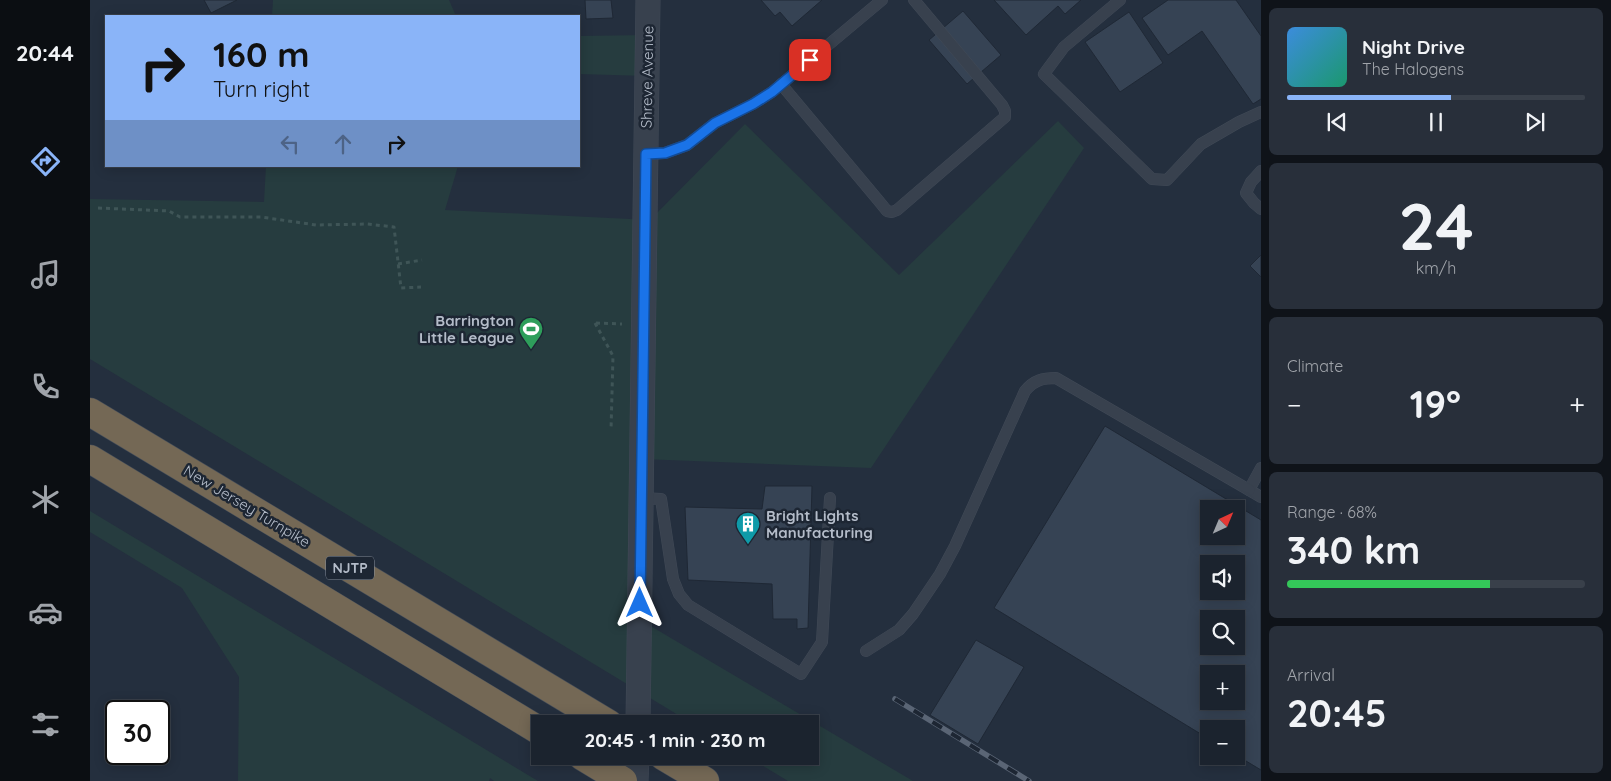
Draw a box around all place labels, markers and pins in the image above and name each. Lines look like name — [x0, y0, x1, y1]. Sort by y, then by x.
pin — [789, 39, 831, 81]
place label: Barrington Little League — [419, 311, 514, 347]
sports icon: Barrington Little League — [518, 316, 544, 350]
place label: Bright Lights Manufacturing — [766, 506, 873, 542]
building icon: Bright Lights Manufacturing — [735, 511, 761, 545]

